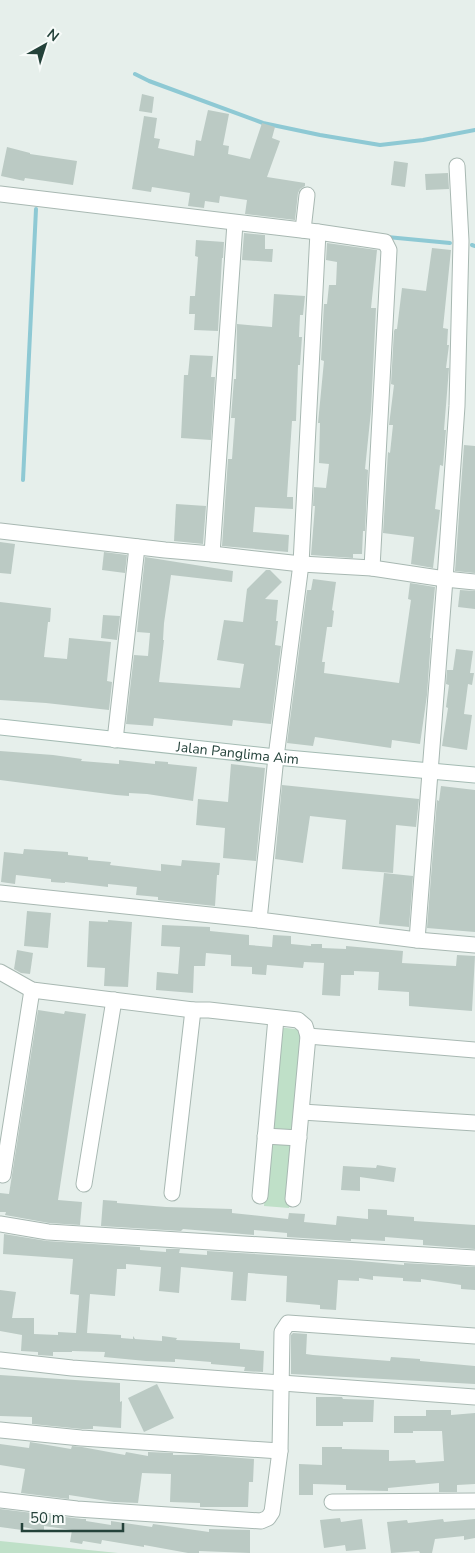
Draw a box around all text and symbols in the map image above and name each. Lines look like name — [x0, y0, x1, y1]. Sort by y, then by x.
north arrow — [20, 20, 70, 70]
text: N — [43, 25, 63, 46]
street label: Jalan Panglima Aim — [174, 737, 300, 769]
scale bar — [22, 1500, 124, 1532]
text: 50 m — [30, 1508, 65, 1528]

